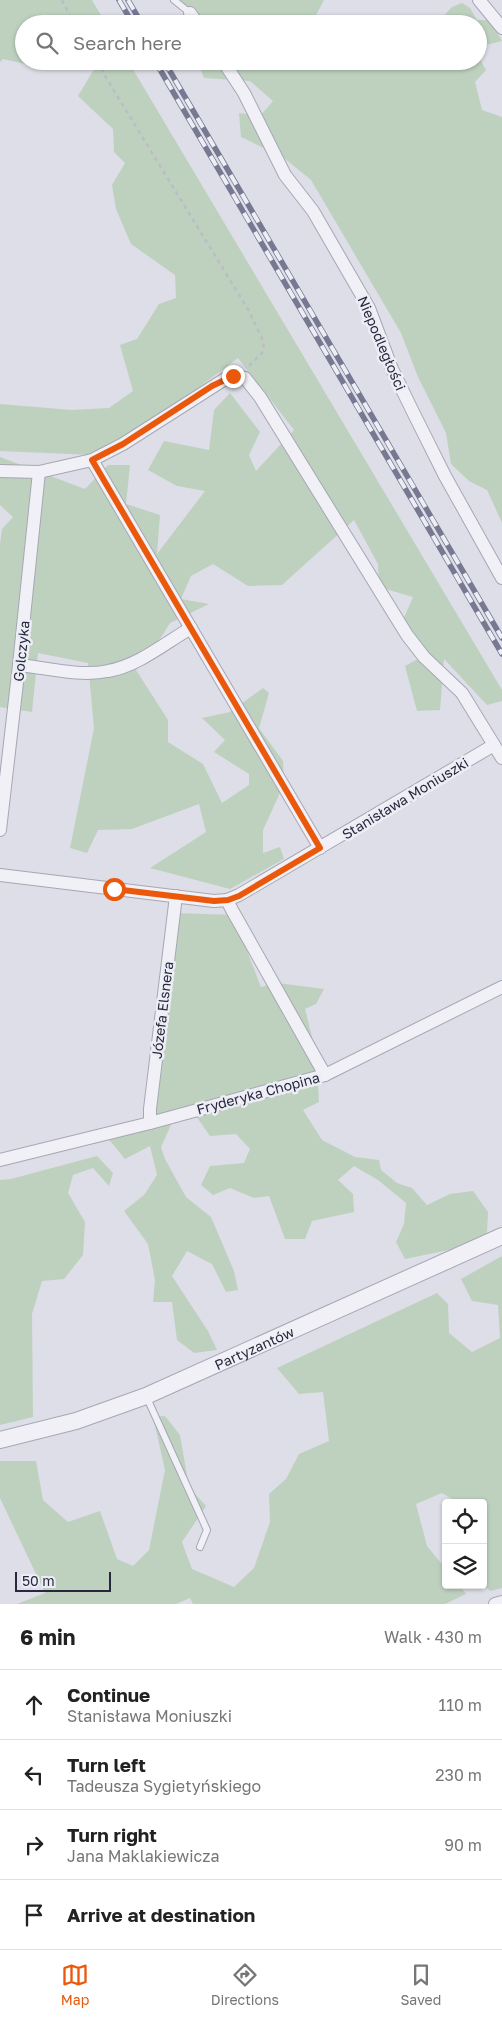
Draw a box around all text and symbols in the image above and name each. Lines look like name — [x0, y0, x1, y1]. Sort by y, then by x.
search box — [15, 15, 487, 70]
icon: search — [33, 29, 61, 57]
text: Search here — [73, 31, 182, 54]
street label: Niepodległości — [354, 293, 410, 393]
route end — [222, 365, 245, 388]
street label: Golczyka — [9, 620, 33, 682]
street label: Stanisława Moniuszki — [339, 754, 471, 842]
route start — [103, 878, 126, 901]
street label: Józefa Elsnera — [148, 960, 176, 1060]
street label: Fryderyka Chopina — [195, 1068, 321, 1118]
street label: Partyzantów — [212, 1322, 296, 1373]
map controls — [442, 1499, 487, 1589]
button: locate — [442, 1499, 487, 1544]
button: layers — [442, 1544, 487, 1589]
scale bar — [15, 1569, 111, 1592]
text: 50 m — [22, 1572, 55, 1589]
text: 6 min — [20, 1624, 75, 1650]
text: Walk · 430 m — [384, 1627, 482, 1647]
text: Continue — [67, 1683, 150, 1706]
icon: ahead — [20, 1691, 48, 1719]
text: 110 m — [438, 1695, 482, 1715]
text: Stanisława Moniuszki — [67, 1706, 232, 1726]
text: Turn left — [67, 1753, 146, 1776]
icon: left — [20, 1761, 48, 1789]
text: 230 m — [435, 1765, 482, 1785]
text: Tadeusza Sygietyńskiego — [67, 1776, 261, 1796]
text: Turn right — [67, 1823, 157, 1846]
icon: right — [20, 1831, 48, 1859]
text: 90 m — [444, 1835, 482, 1855]
text: Jana Maklakiewicza — [67, 1846, 219, 1866]
icon: arrive — [20, 1901, 48, 1929]
text: Arrive at destination — [67, 1903, 255, 1926]
tab: Map — [61, 1961, 89, 2008]
tab: Directions — [211, 1961, 279, 2008]
tab: Saved — [400, 1961, 441, 2008]

